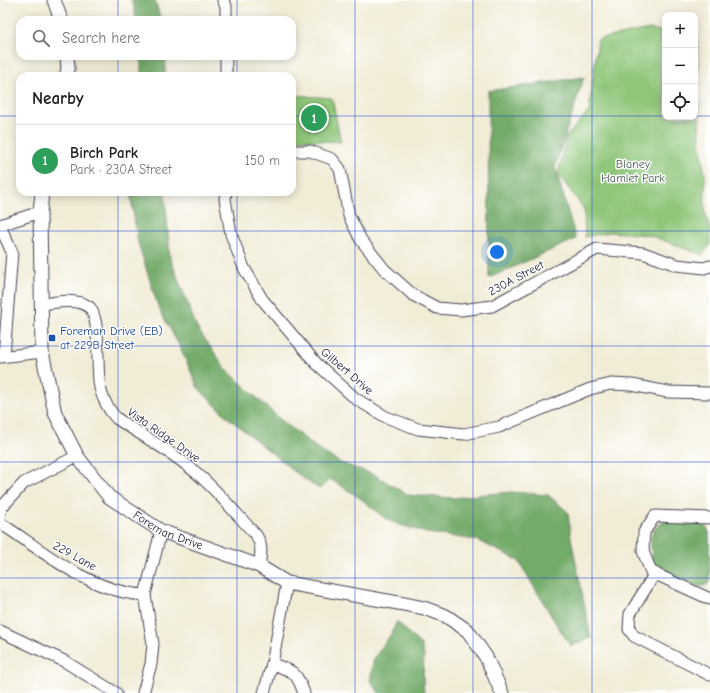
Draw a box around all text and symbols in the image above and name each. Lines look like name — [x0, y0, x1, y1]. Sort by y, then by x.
map controls — [662, 12, 698, 120]
button: + — [662, 12, 698, 48]
search box — [16, 16, 296, 60]
icon: search — [30, 27, 52, 49]
text: Search here — [62, 29, 140, 47]
button: − — [662, 48, 698, 84]
button: locate — [662, 84, 698, 120]
text: Nearby — [32, 89, 83, 108]
pin: 1 — [301, 103, 327, 133]
text: Birch Park — [70, 144, 138, 162]
text: 1 — [42, 153, 48, 168]
text: 150 m — [245, 153, 280, 168]
park label: Blaney Hamlet Park — [601, 157, 665, 185]
text: Park · 230A Street — [70, 162, 172, 177]
your location — [487, 242, 507, 262]
street label: 230A Street — [486, 257, 547, 298]
place label: Foreman Drive (EB) at 229B Street — [60, 324, 163, 352]
marker: Foreman Drive (EB) at 229B Street — [47, 333, 57, 343]
street label: Gilbert Drive — [318, 345, 376, 397]
street label: Vista Ridge Drive — [125, 405, 203, 465]
street label: Foreman Drive — [131, 508, 205, 552]
street label: 229 Lane — [51, 538, 99, 574]

